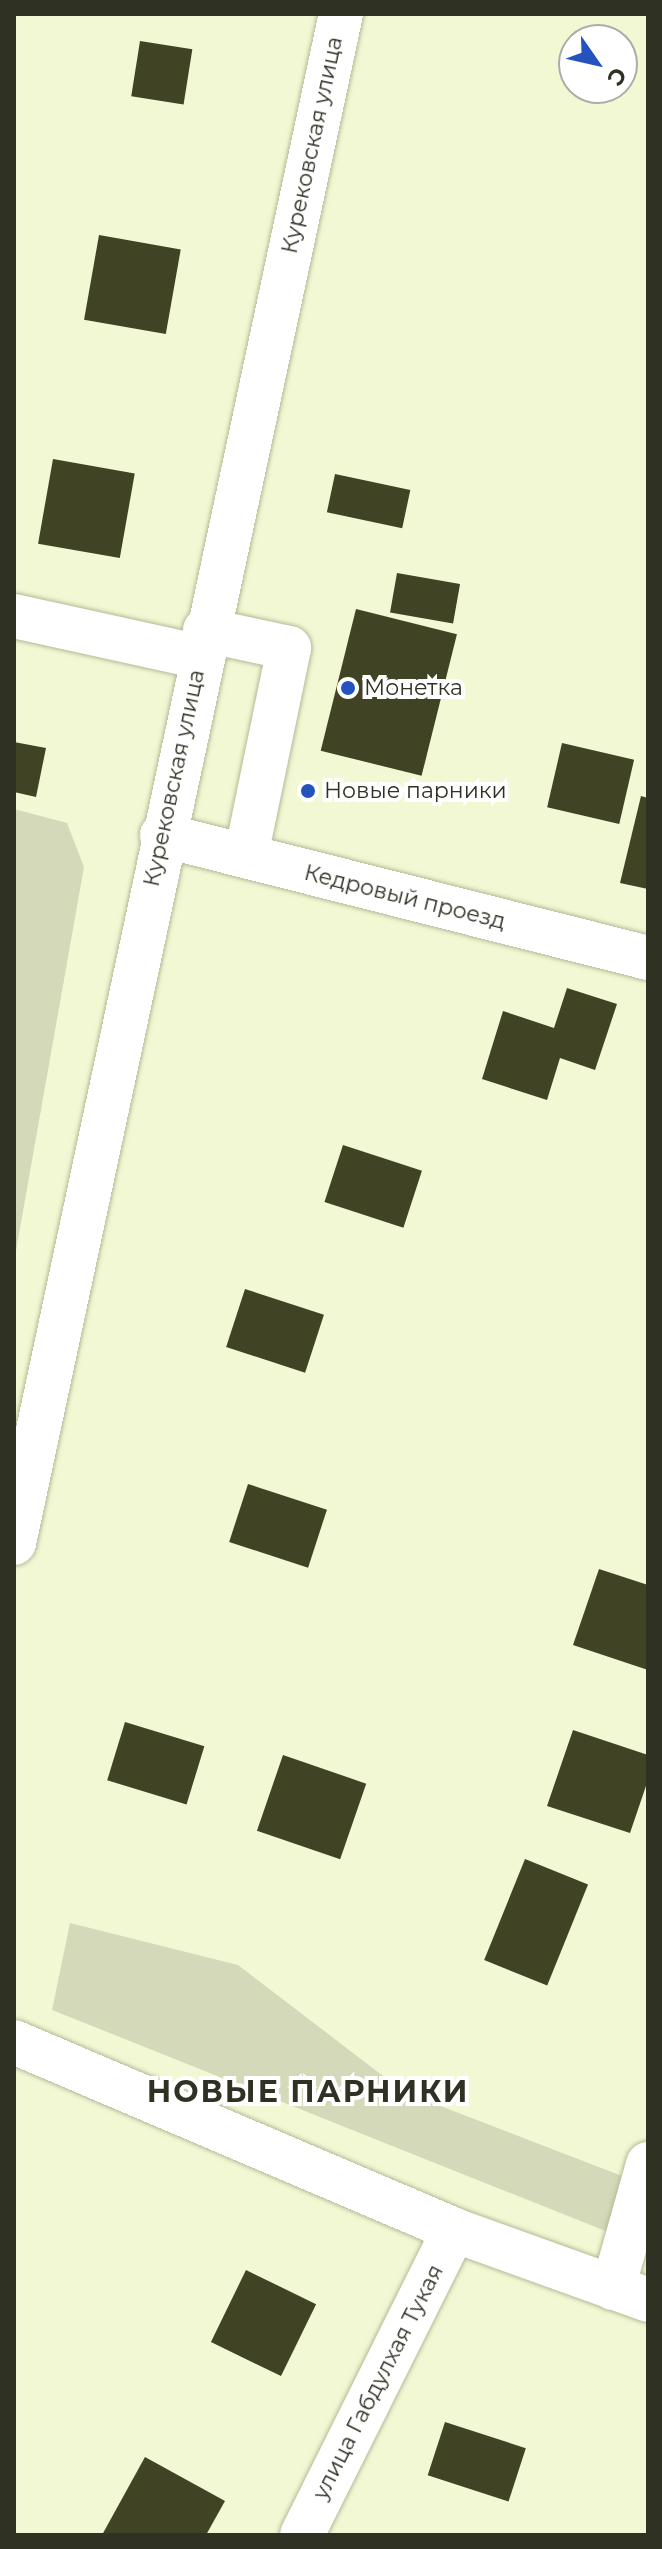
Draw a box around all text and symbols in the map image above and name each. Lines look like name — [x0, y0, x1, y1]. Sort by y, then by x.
north arrow — [558, 24, 638, 104]
street label: Курековская улица — [276, 34, 348, 256]
text: С — [601, 62, 632, 91]
street label: Курековская улица — [138, 667, 210, 889]
place label: Монетка — [364, 675, 463, 701]
marker: Монетка — [339, 679, 357, 697]
place label: Новые парники — [324, 778, 507, 804]
marker: Новые парники — [299, 782, 317, 800]
street label: Кедровый проезд — [302, 859, 508, 935]
district label: НОВЫЕ ПАРНИКИ — [147, 2074, 469, 2110]
street label: улица Габдулхая Тукая — [307, 2260, 449, 2504]

